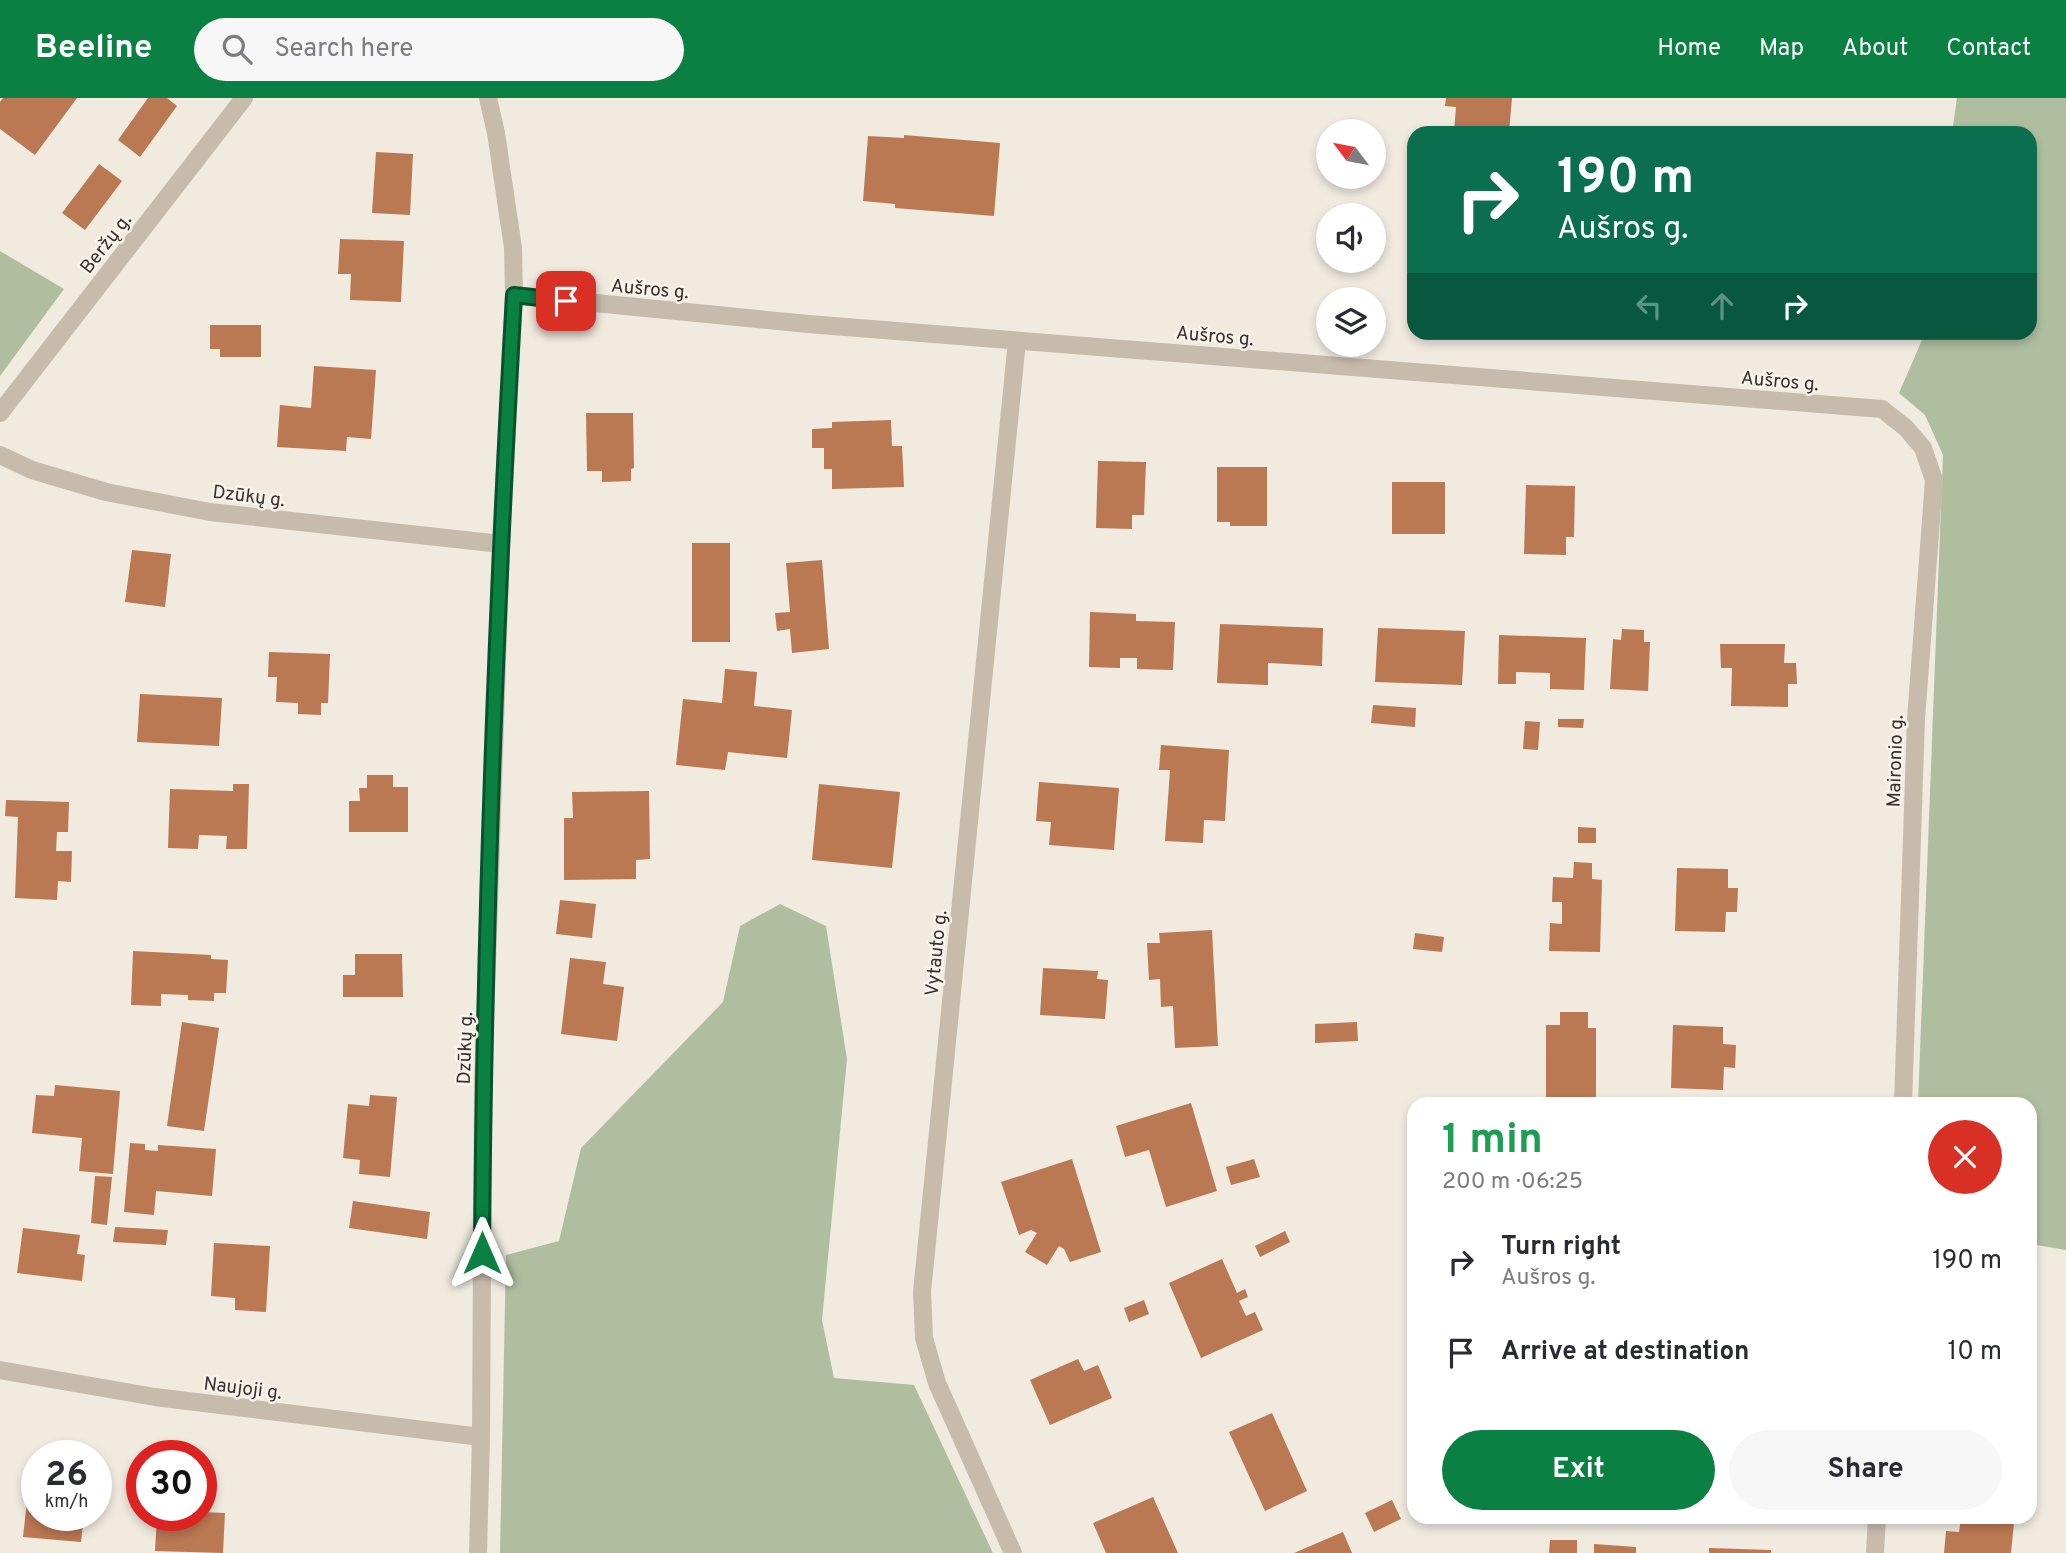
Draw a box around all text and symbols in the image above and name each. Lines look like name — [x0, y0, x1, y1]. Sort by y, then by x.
search box — [194, 18, 684, 81]
text: Beeline — [35, 28, 152, 70]
icon: search — [218, 30, 256, 68]
text: Search here — [274, 33, 413, 66]
text: Home — [1657, 34, 1721, 64]
text: Map — [1759, 34, 1804, 64]
text: About — [1842, 34, 1908, 64]
text: Contact — [1946, 34, 2031, 64]
north arrow — [1316, 119, 1386, 189]
map controls — [1316, 119, 1386, 357]
text: 190 m — [1557, 149, 1694, 211]
icon: right — [1442, 154, 1533, 245]
button: sound — [1316, 203, 1386, 273]
street label: Beržų g. — [76, 209, 138, 279]
text: Aušros g. — [1557, 210, 1688, 250]
pin — [536, 271, 596, 331]
street label: Aušros g. — [610, 275, 690, 305]
icon: arrive — [547, 282, 585, 320]
button: layers — [1316, 287, 1386, 357]
icon: left — [1630, 287, 1668, 325]
icon: ahead — [1703, 287, 1741, 325]
icon: right — [1776, 287, 1814, 325]
street label: Aušros g. — [1175, 322, 1255, 352]
street label: Aušros g. — [1740, 367, 1820, 397]
street label: Dzūkų g. — [211, 481, 286, 513]
street label: Maironio g. — [1882, 714, 1910, 808]
street label: Vytauto g. — [921, 909, 953, 997]
street label: Dzūkų g. — [453, 1011, 479, 1085]
text: 1 min — [1442, 1115, 1543, 1168]
button: close — [1928, 1120, 2002, 1194]
text: 200 m · 06:25 — [1442, 1168, 1583, 1197]
position arrow — [445, 1216, 519, 1290]
text: Turn right — [1501, 1231, 1621, 1264]
icon: right — [1442, 1243, 1480, 1281]
text: 190 m — [1932, 1245, 2002, 1278]
text: Aušros g. — [1501, 1264, 1595, 1293]
icon: arrive — [1442, 1334, 1480, 1372]
text: Arrive at destination — [1501, 1336, 1749, 1369]
text: 10 m — [1947, 1336, 2002, 1369]
street label: Naujoji g. — [202, 1372, 283, 1406]
button: Exit — [1442, 1430, 1715, 1510]
button: Share — [1729, 1430, 2002, 1510]
speed limit sign: 30 — [126, 1440, 217, 1531]
text: 26 — [45, 1454, 88, 1498]
text: km/h — [45, 1491, 88, 1514]

